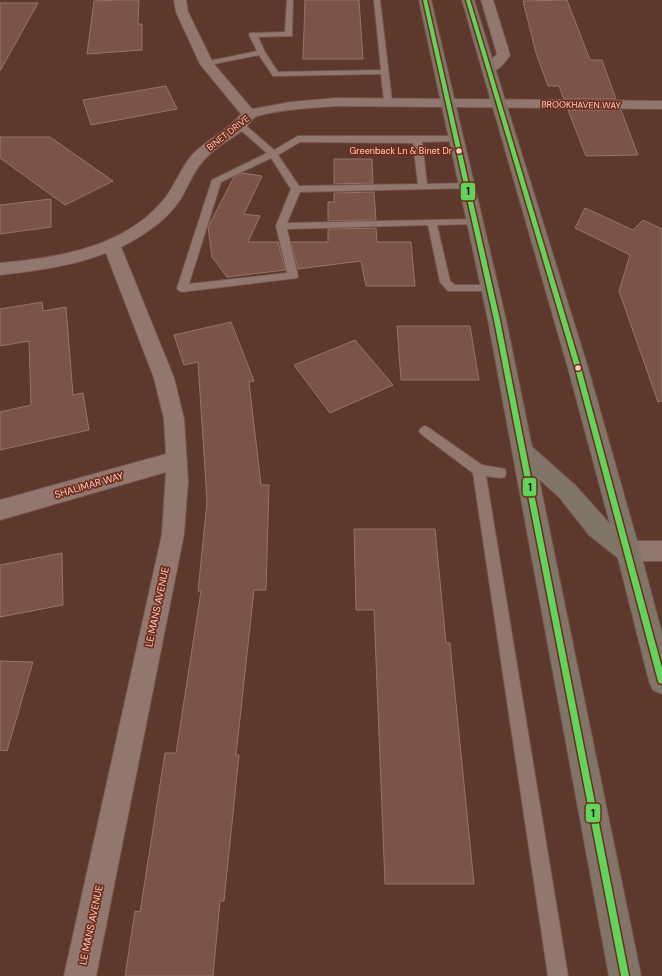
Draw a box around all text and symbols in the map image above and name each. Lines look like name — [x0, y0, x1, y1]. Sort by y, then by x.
street label: BROOKHAVEN WAY — [541, 98, 622, 112]
street label: BINET DRIVE — [204, 113, 252, 153]
place label: Greenback Ln & Binet Dr — [350, 145, 453, 157]
marker: Greenback Ln & Binet Dr — [454, 146, 464, 156]
line badge: 1 — [460, 182, 476, 201]
text: 1 — [466, 184, 470, 198]
unlabelled marker — [573, 363, 583, 373]
street label: SHALIMAR WAY — [53, 469, 125, 501]
line badge: 1 — [522, 477, 537, 497]
text: 1 — [528, 480, 532, 494]
street label: LE MANS AVENUE — [142, 566, 172, 648]
line badge: 1 — [585, 803, 601, 823]
text: 1 — [591, 806, 595, 820]
street label: LE MANS AVENUE — [76, 884, 106, 966]

